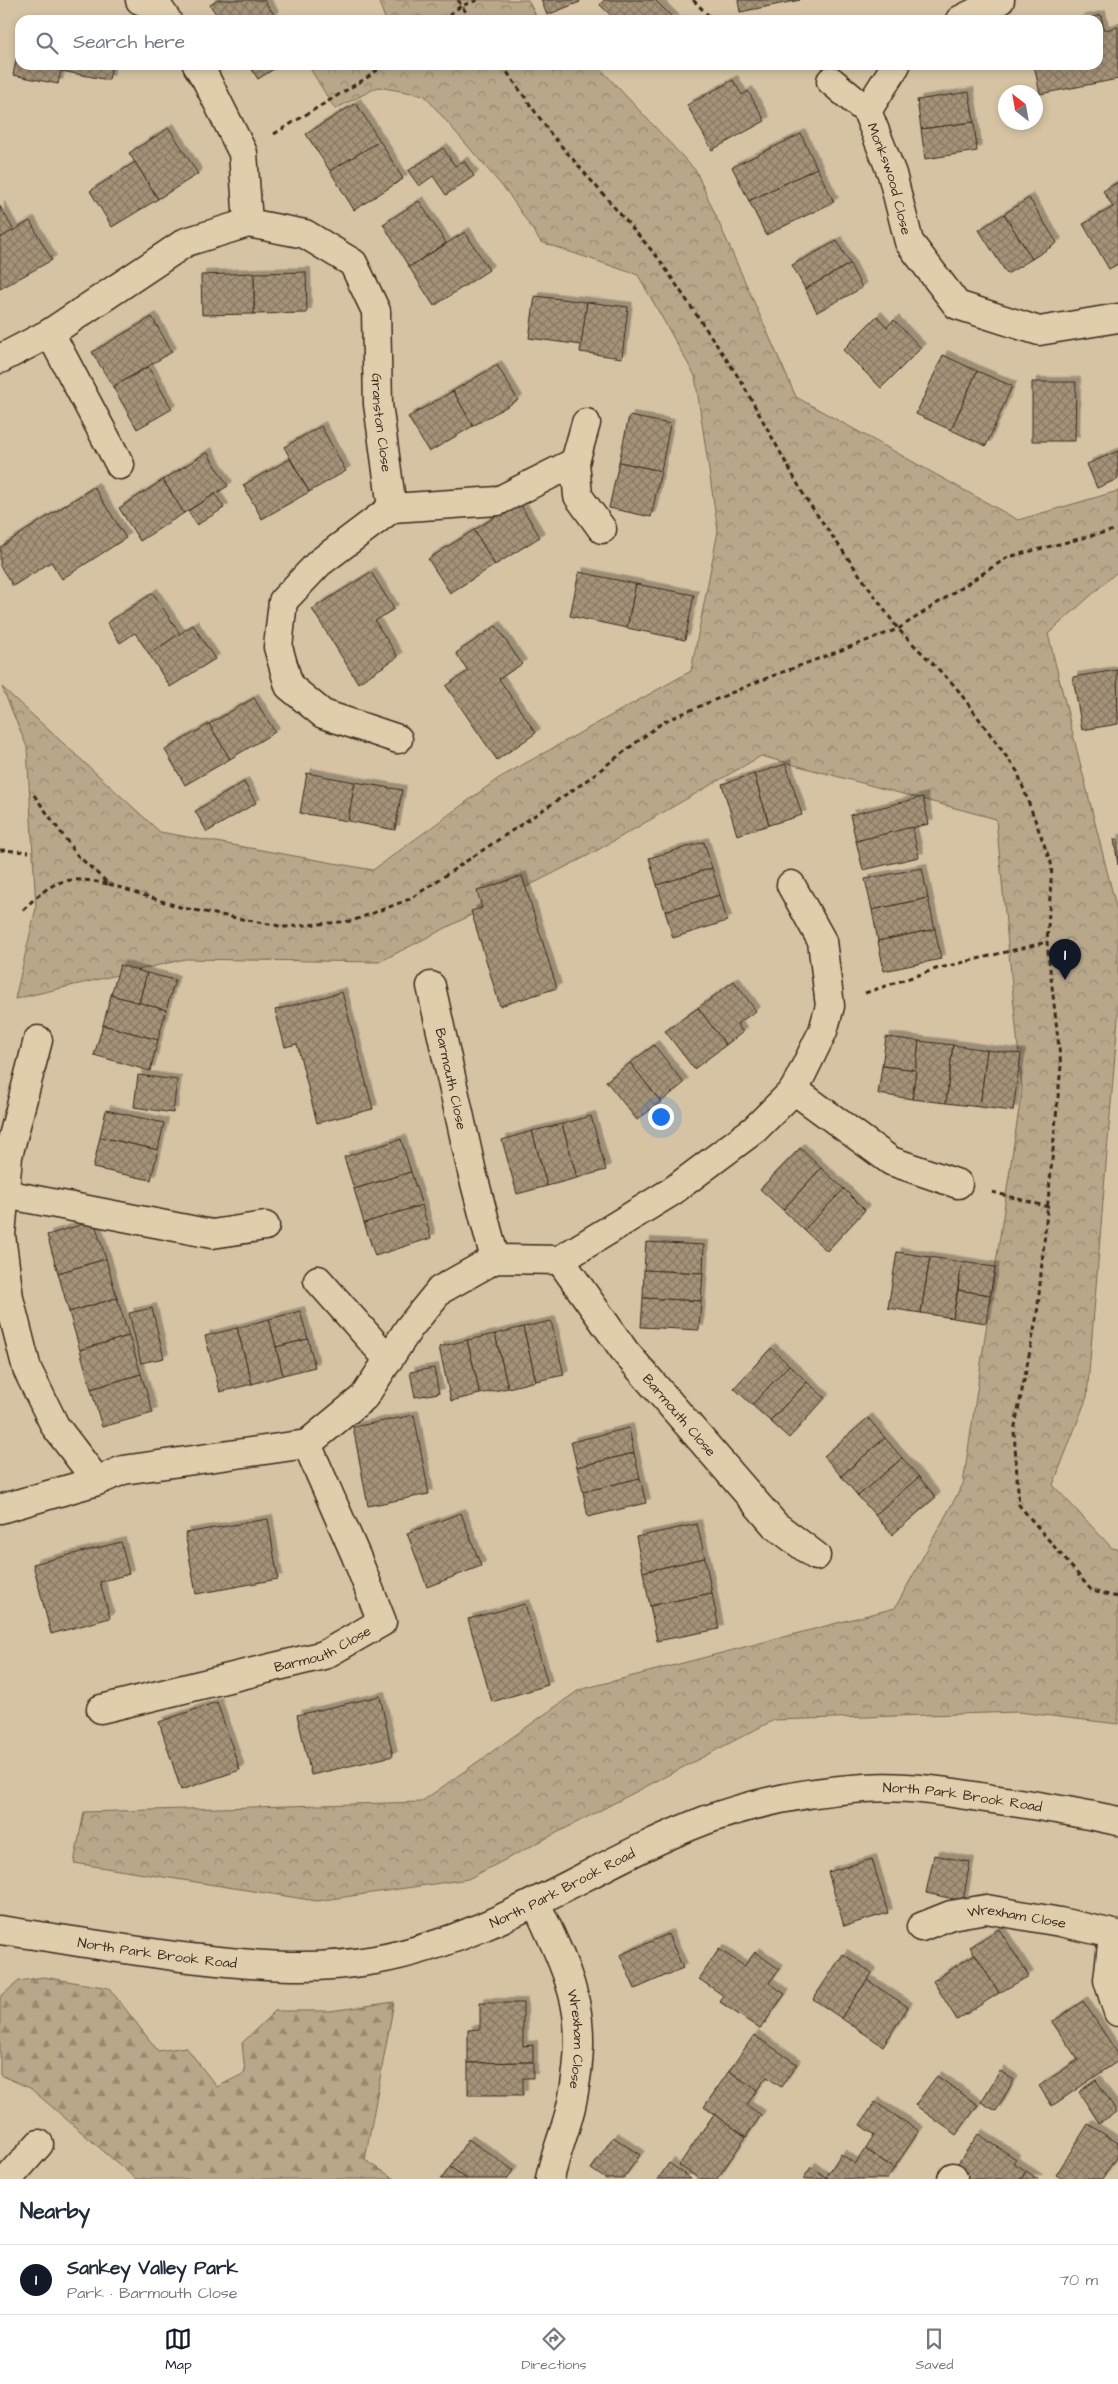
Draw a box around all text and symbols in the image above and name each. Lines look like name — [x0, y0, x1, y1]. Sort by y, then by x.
search box — [15, 15, 1103, 70]
icon: search — [33, 29, 61, 57]
text: Search here — [73, 29, 185, 56]
north arrow — [998, 85, 1043, 130]
street label: Monkswood Close — [862, 120, 916, 237]
street label: Granston Close — [366, 373, 396, 474]
pin: 1 — [1049, 939, 1081, 980]
street label: Barmouth Close — [430, 1026, 471, 1132]
your location — [648, 1104, 674, 1130]
street label: Barmouth Close — [637, 1370, 721, 1462]
street label: Barmouth Close — [272, 1621, 375, 1678]
street label: North Park Brook Road — [883, 1778, 1043, 1818]
street label: North Park Brook Road — [486, 1844, 639, 1934]
street label: Wrexham Close — [966, 1900, 1068, 1934]
street label: North Park Brook Road — [76, 1933, 238, 1974]
street label: Wrexham Close — [561, 1987, 588, 2091]
text: Nearby — [20, 2197, 90, 2226]
text: Sankey Valley Park — [67, 2255, 238, 2282]
text: 1 — [35, 2269, 37, 2291]
text: 70 m — [1059, 2269, 1098, 2291]
text: Park · Barmouth Close — [67, 2282, 237, 2304]
tab: Map — [164, 2325, 192, 2375]
tab: Directions — [521, 2325, 586, 2375]
tab: Saved — [915, 2325, 954, 2375]

